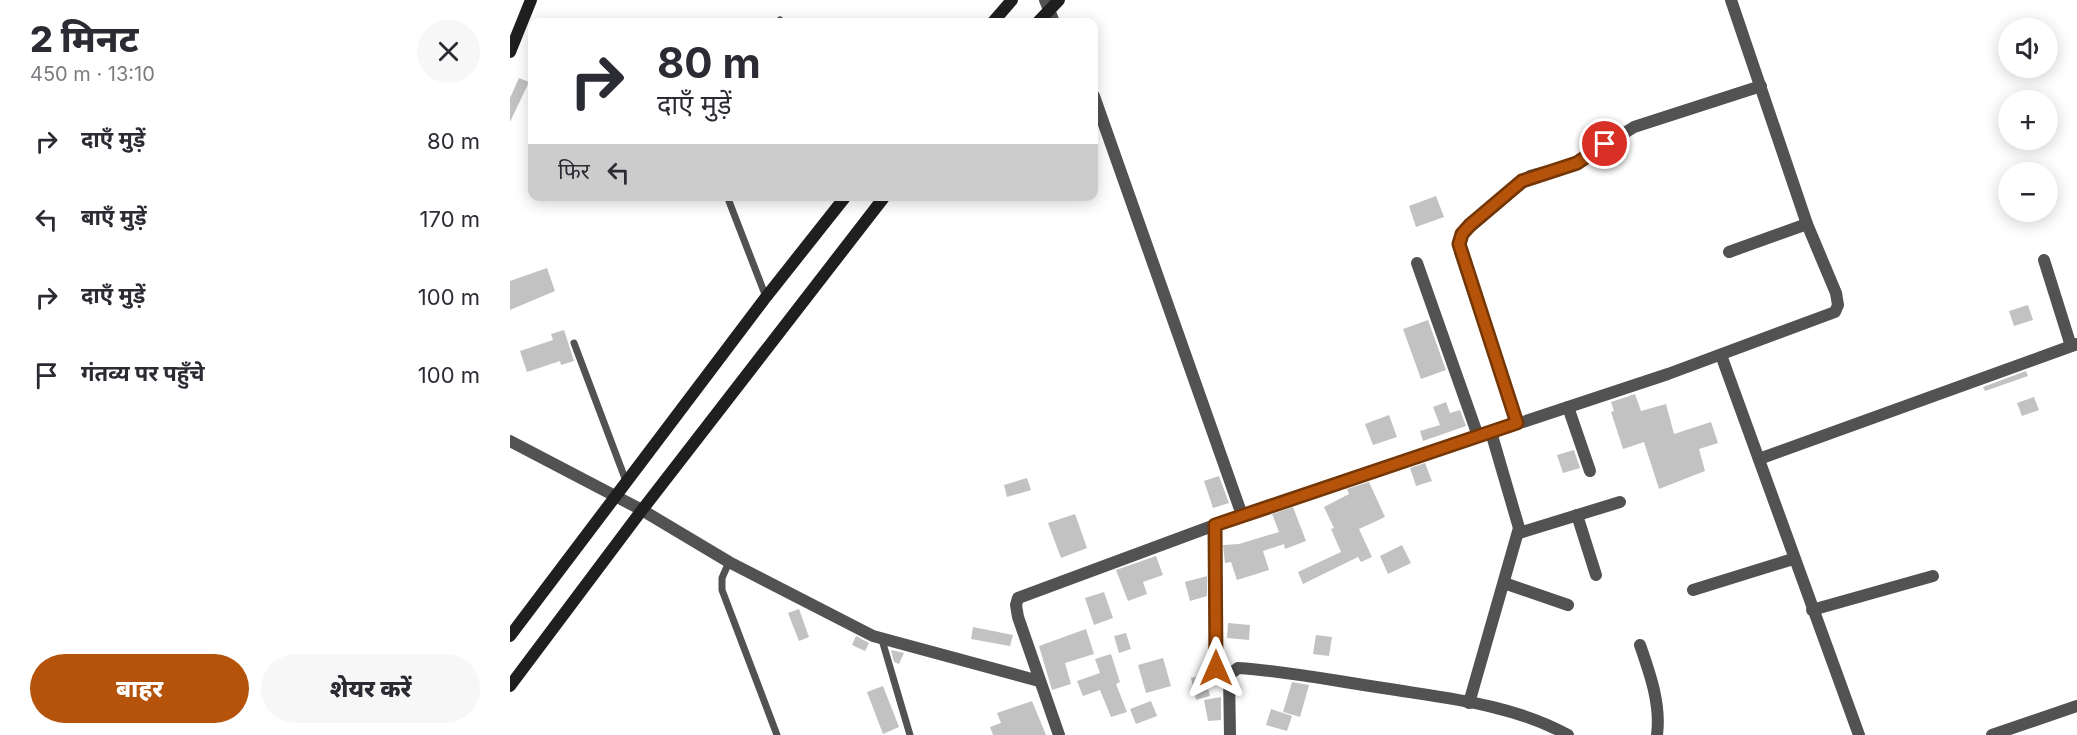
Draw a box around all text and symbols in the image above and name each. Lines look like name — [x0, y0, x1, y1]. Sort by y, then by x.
text: 2 मिनट — [30, 17, 138, 61]
map controls — [1998, 18, 2058, 222]
button: sound — [1998, 18, 2058, 78]
button: close — [417, 20, 480, 83]
text: 80 m — [657, 37, 761, 88]
icon: right — [558, 42, 636, 120]
text: 450 m · 13:10 — [30, 62, 155, 86]
text: दाएँ मुड़ें — [657, 88, 731, 121]
button: + — [1998, 90, 2058, 150]
pin — [1579, 118, 1630, 169]
icon: right — [30, 125, 63, 158]
text: दाएँ मुड़ें — [81, 126, 145, 152]
icon: arrive — [1588, 127, 1621, 160]
text: 80 m — [427, 128, 480, 154]
icon: left — [602, 156, 635, 189]
text: फिर — [558, 158, 590, 184]
button: − — [1998, 162, 2058, 222]
icon: left — [30, 203, 63, 236]
text: बाएँ मुड़ें — [81, 204, 147, 230]
text: 170 m — [420, 206, 480, 232]
icon: right — [30, 281, 63, 314]
text: दाएँ मुड़ें — [81, 282, 145, 308]
text: 100 m — [418, 284, 480, 310]
icon: arrive — [30, 359, 63, 392]
text: गंतव्य पर पहुँचे — [81, 360, 205, 386]
text: 100 m — [418, 362, 480, 388]
position arrow — [1184, 636, 1248, 700]
button: बाहर — [30, 654, 249, 723]
button: शेयर करें — [261, 654, 480, 723]

